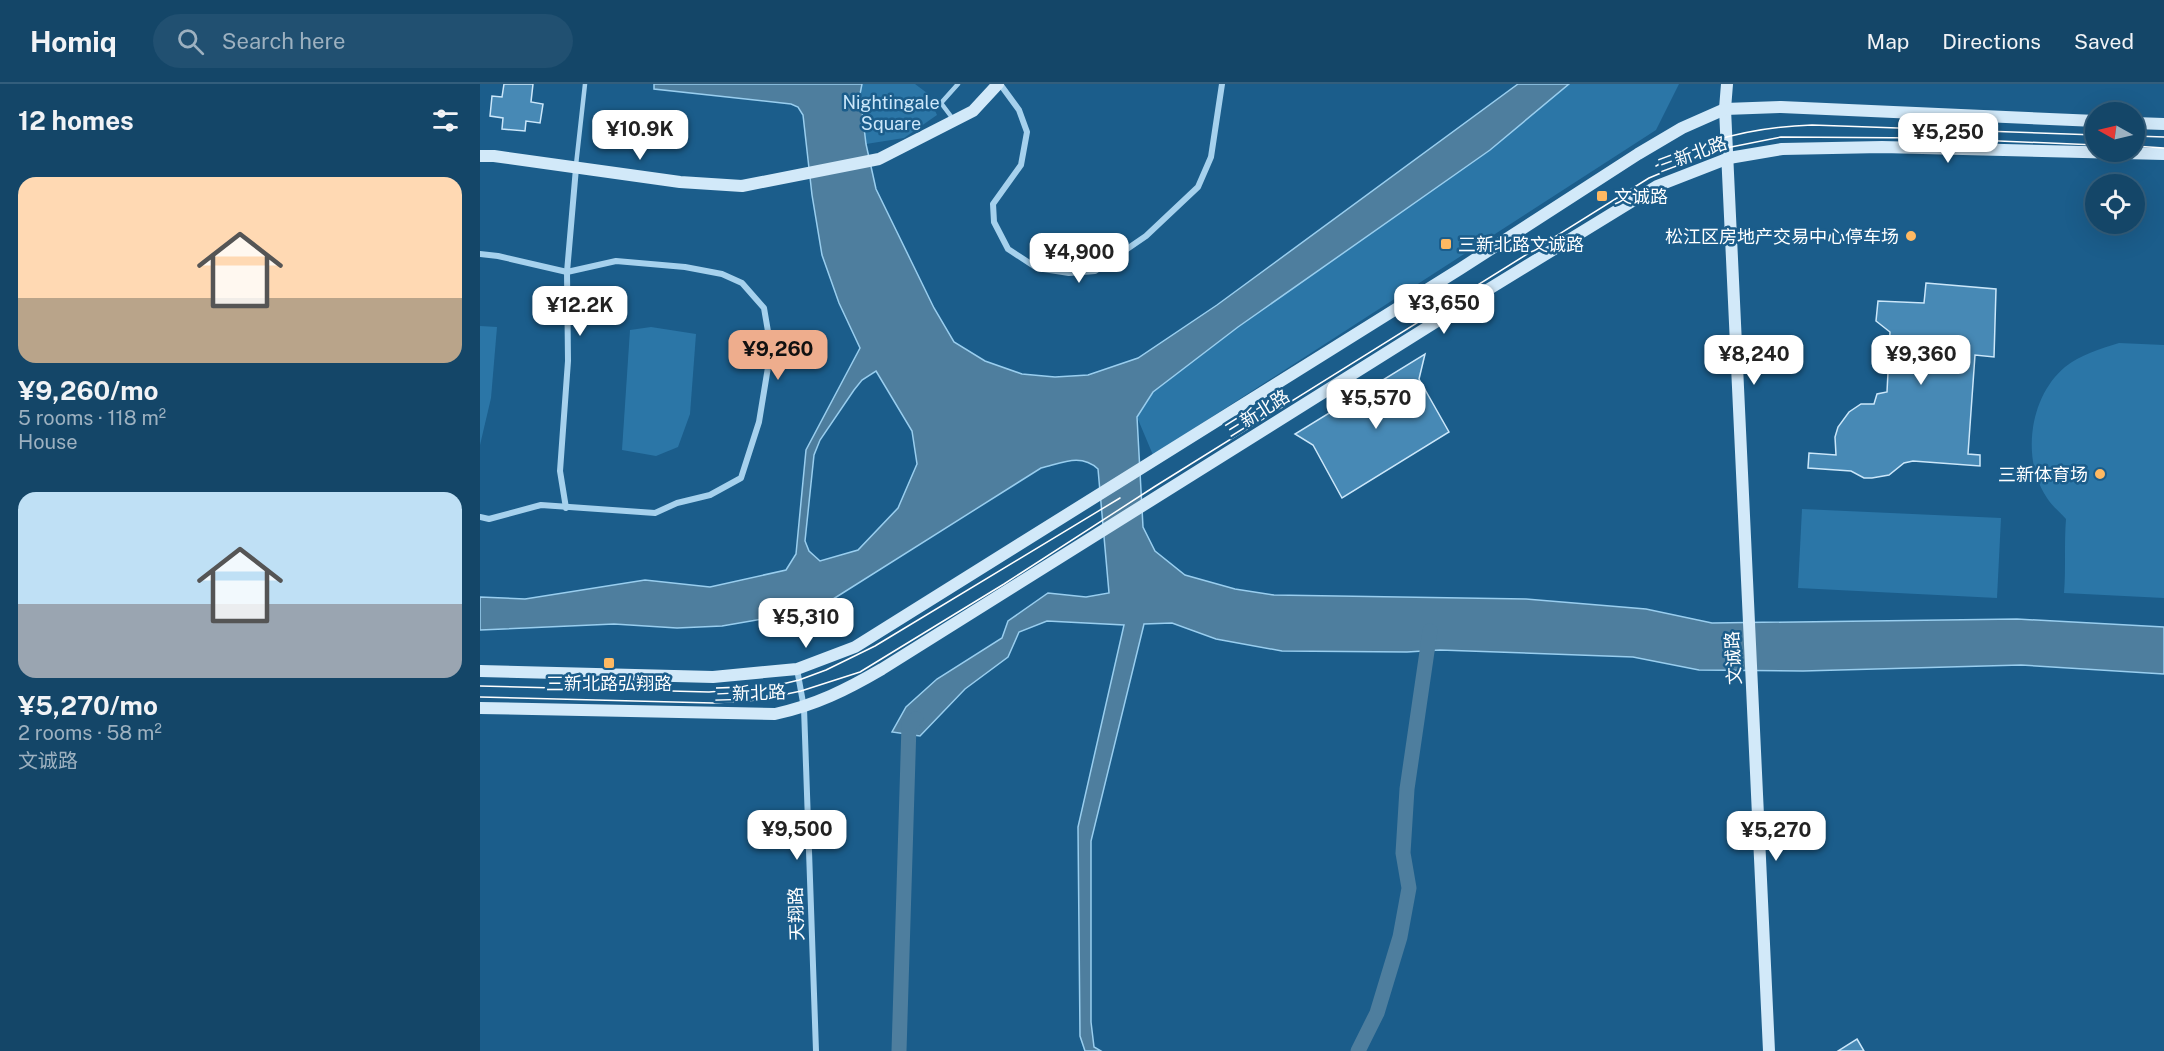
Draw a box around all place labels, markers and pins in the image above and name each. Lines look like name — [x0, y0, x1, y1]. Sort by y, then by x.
pin: ¥10.9K — [591, 110, 689, 161]
pin: ¥5,250 — [1899, 113, 1997, 164]
place label: 文诚路 — [1614, 186, 1668, 207]
marker: 文诚路 — [1595, 189, 1609, 203]
place label: 松江区房地产交易中心停车场 — [1665, 226, 1899, 247]
marker: 松江区房地产交易中心停车场 — [1904, 229, 1918, 243]
pin: ¥4,900 — [1030, 233, 1128, 284]
place label: 三新北路文诚路 — [1458, 234, 1584, 255]
marker: 三新北路文诚路 — [1439, 237, 1453, 251]
pin: ¥3,650 — [1395, 284, 1493, 335]
pin: ¥12.2K — [531, 286, 629, 337]
pin: ¥9,260 — [729, 330, 827, 381]
pin: ¥8,240 — [1705, 335, 1803, 386]
pin: ¥9,360 — [1872, 335, 1970, 386]
pin: ¥5,570 — [1327, 379, 1425, 430]
place label: 三新体育场 — [1998, 464, 2088, 485]
marker: 三新体育场 — [2093, 467, 2107, 481]
pin: ¥5,310 — [757, 598, 855, 649]
marker: 三新北路弘翔路 — [602, 656, 616, 670]
place label: 三新北路弘翔路 — [546, 673, 672, 694]
pin: ¥9,500 — [748, 810, 846, 861]
pin: ¥5,270 — [1727, 811, 1825, 862]

